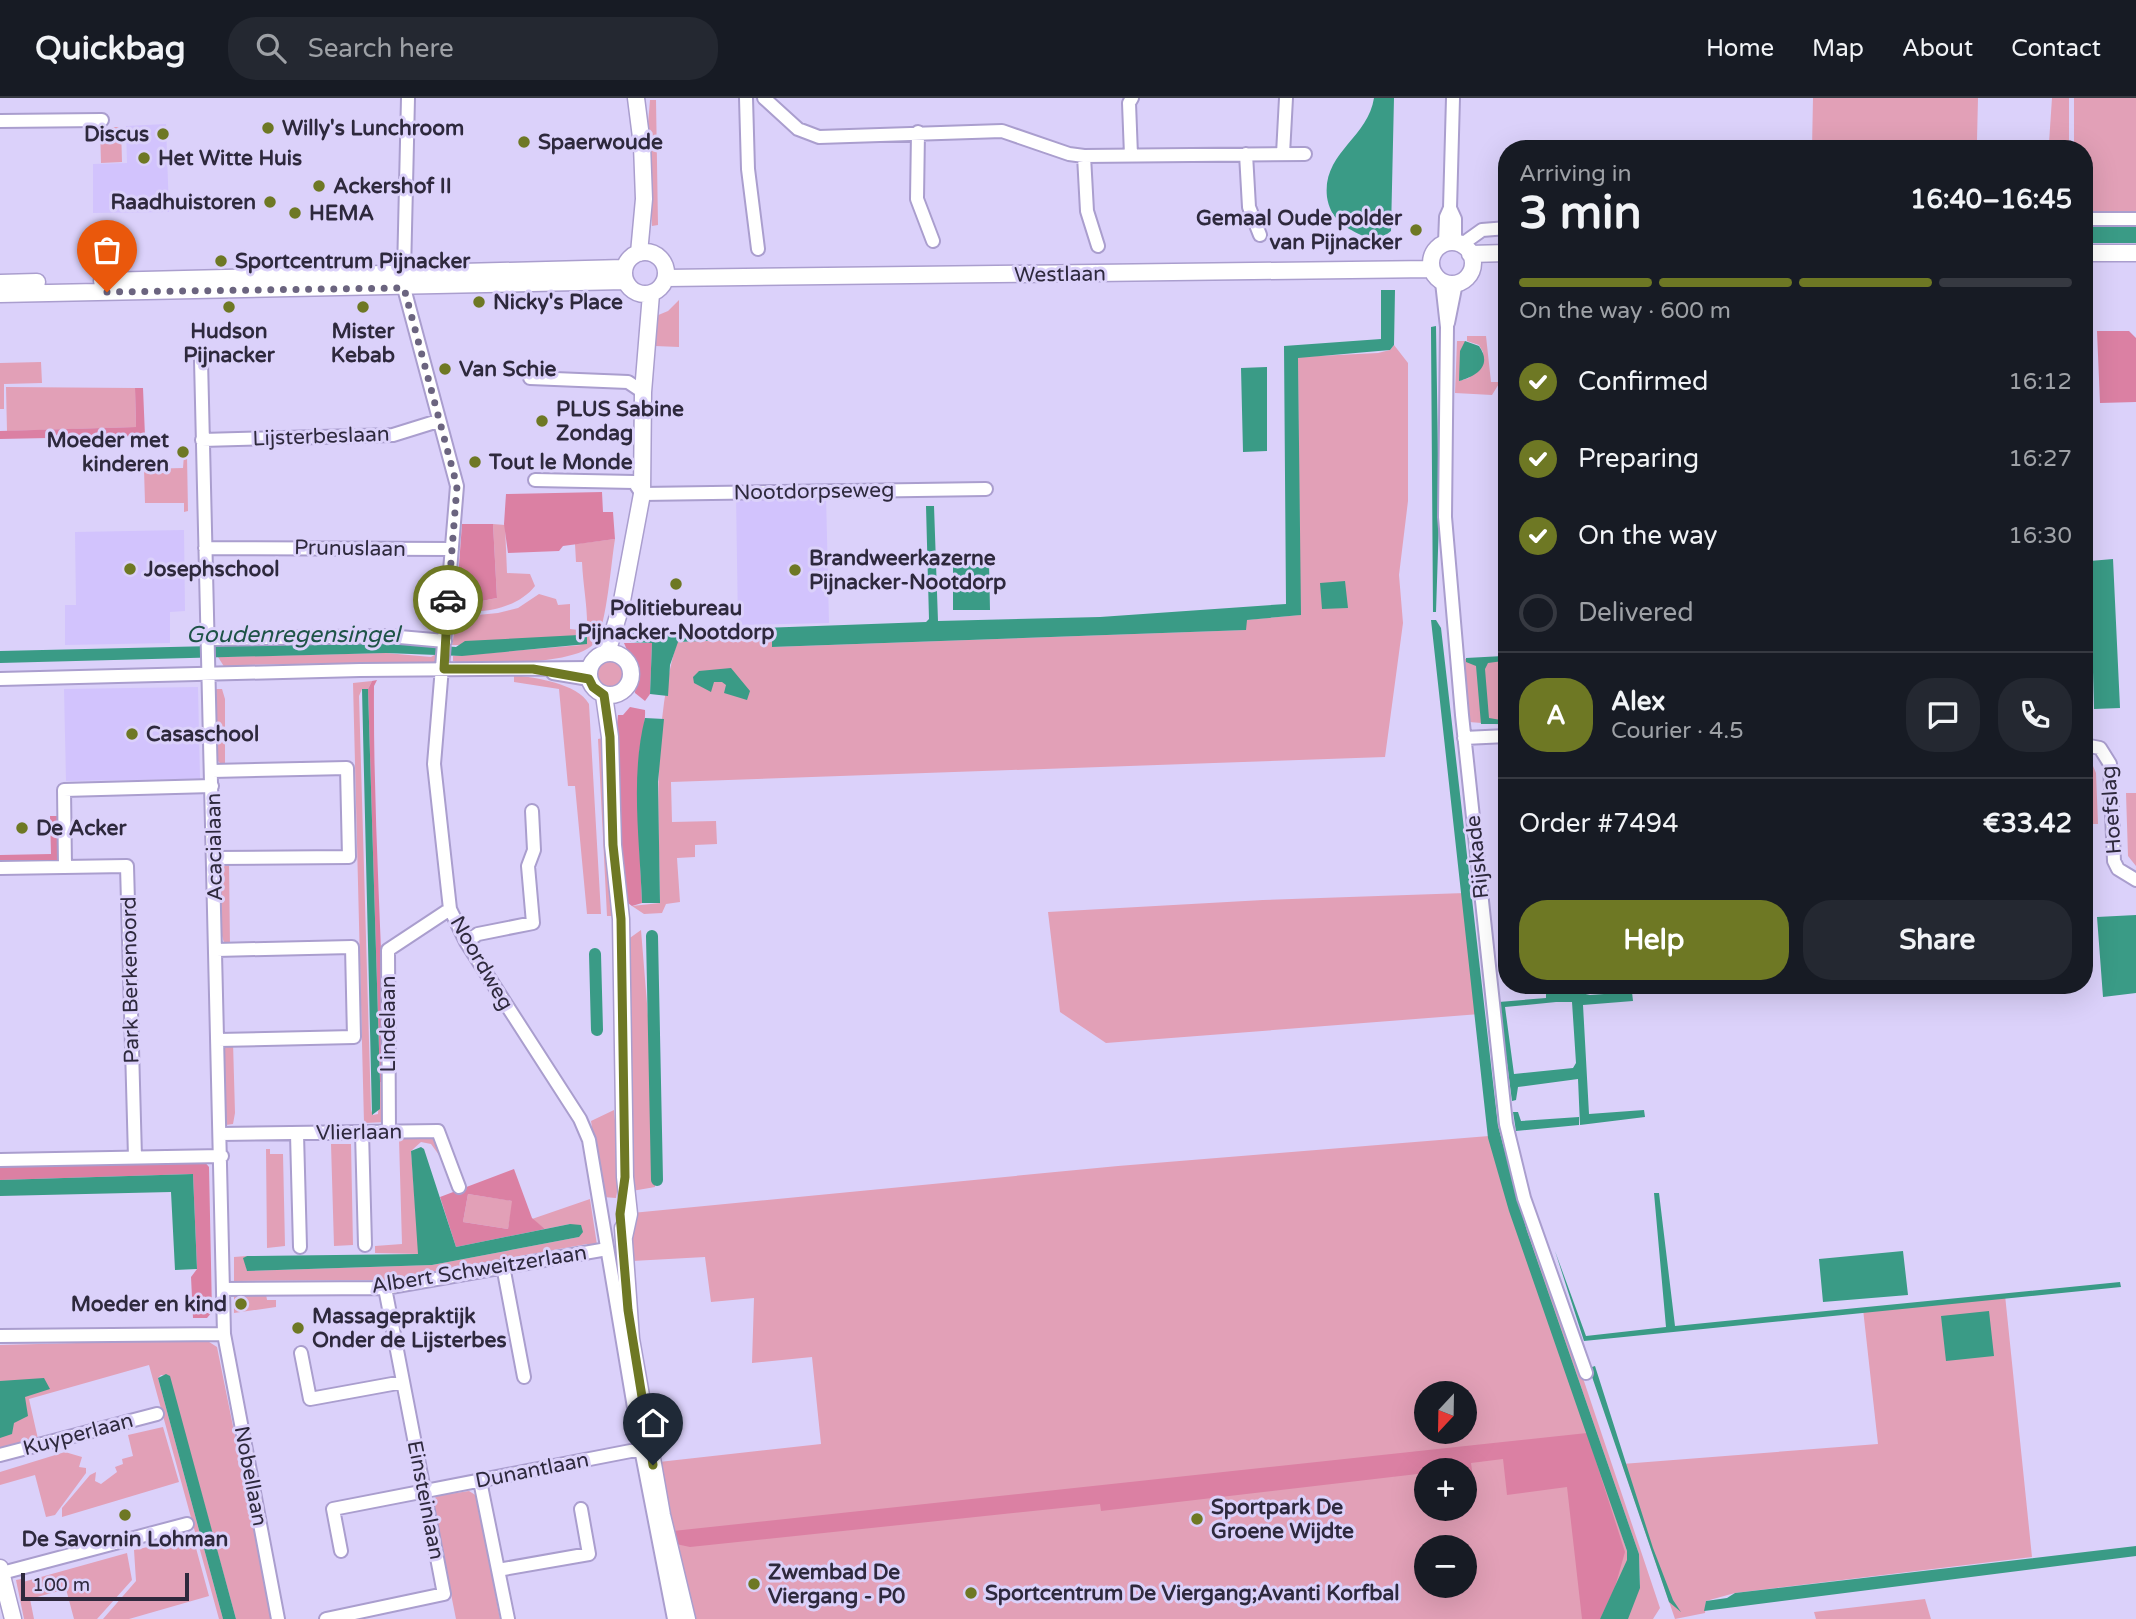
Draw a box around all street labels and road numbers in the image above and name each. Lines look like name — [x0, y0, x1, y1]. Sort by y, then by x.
street label: Westlaan — [1014, 261, 1106, 288]
street label: Lijsterbeslaan — [252, 422, 390, 451]
street label: Nootdorpseweg — [733, 478, 895, 505]
street label: Prunuslaan — [294, 535, 406, 562]
street label: Hoefslag — [2096, 765, 2127, 855]
street label: Acacialaan — [201, 793, 228, 901]
street label: Rijskade — [1461, 814, 1494, 900]
street label: Park Berkenoord — [117, 896, 144, 1064]
street label: Noordweg — [445, 912, 519, 1015]
street label: Lindelaan — [376, 976, 401, 1072]
street label: Vlierlaan — [316, 1119, 402, 1146]
street label: Albert Schweitzerlaan — [370, 1240, 589, 1299]
street label: Kuyperlaan — [20, 1408, 136, 1461]
street label: Nobellaan — [229, 1424, 272, 1528]
street label: Einsteinlaan — [402, 1438, 449, 1562]
street label: Dunantlaan — [473, 1447, 591, 1494]

